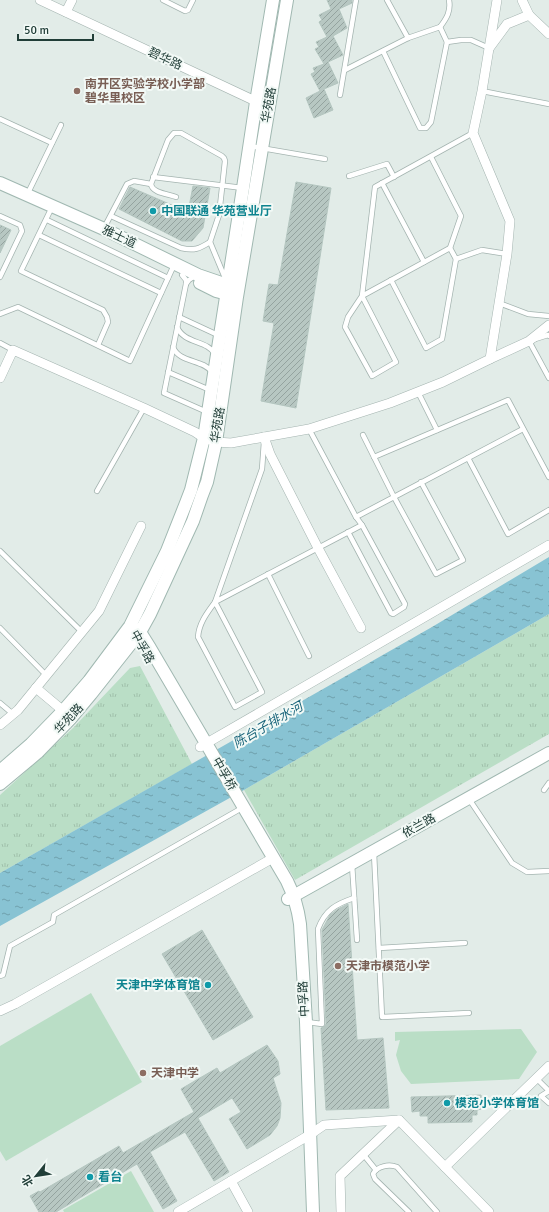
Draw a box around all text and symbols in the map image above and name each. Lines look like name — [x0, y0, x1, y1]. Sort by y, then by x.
scale bar — [18, 16, 93, 42]
text: 50 m — [24, 23, 49, 38]
street label: 碧华路 — [146, 45, 184, 73]
place label: 南开区实验学校小学部 碧华里校区 — [85, 77, 205, 106]
marker: 南开区实验学校小学部 碧华里校区 — [72, 86, 82, 96]
street label: 华苑路 — [258, 86, 280, 124]
place label: 中国联通 华苑营业厅 — [161, 204, 272, 219]
marker: 中国联通 华苑营业厅 — [148, 206, 158, 216]
street label: 雅士道 — [100, 223, 138, 251]
street label: 华苑路 — [208, 406, 228, 444]
street label: 中孚路 — [127, 628, 157, 666]
water label: 陈台子排水河 — [230, 697, 308, 751]
street label: 华苑路 — [51, 701, 87, 737]
street label: 中孚桥 — [209, 755, 239, 793]
street label: 依兰路 — [400, 811, 438, 841]
place label: 天津市模范小学 — [346, 959, 430, 974]
marker: 天津市模范小学 — [333, 961, 343, 971]
place label: 天津中学体育馆 — [116, 978, 200, 993]
marker: 天津中学体育馆 — [203, 980, 213, 990]
street label: 中孚路 — [296, 981, 312, 1017]
place label: 天津中学 — [151, 1066, 199, 1081]
marker: 天津中学 — [138, 1068, 148, 1078]
place label: 模范小学体育馆 — [455, 1096, 539, 1111]
marker: 模范小学体育馆 — [442, 1098, 452, 1108]
north arrow — [16, 1156, 56, 1196]
place label: 看台 — [98, 1170, 122, 1185]
marker: 看台 — [85, 1172, 95, 1182]
text: 北 — [19, 1173, 36, 1189]

